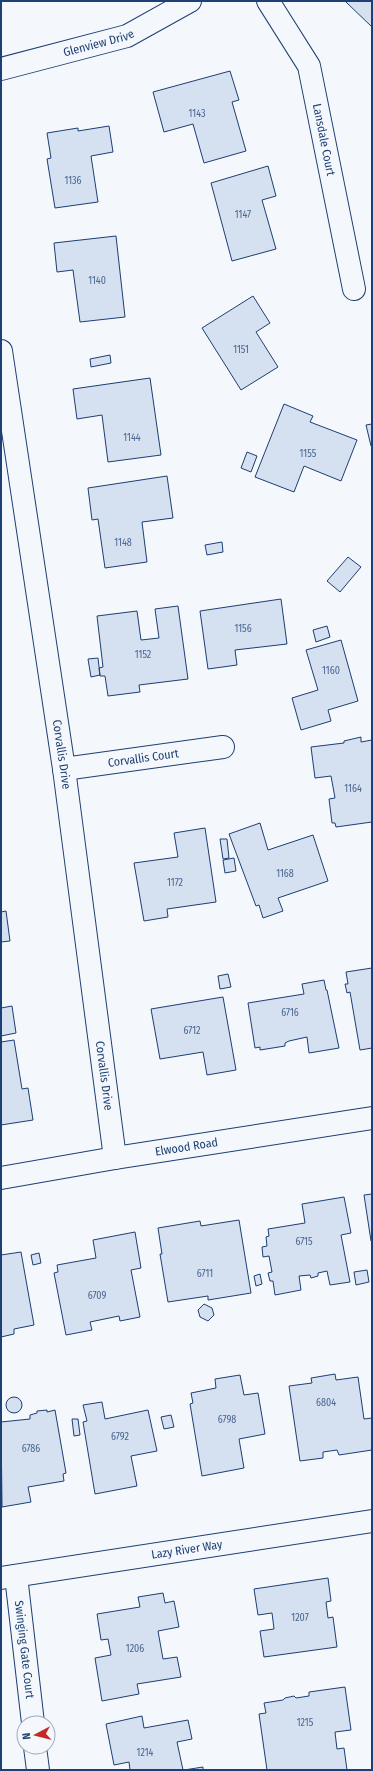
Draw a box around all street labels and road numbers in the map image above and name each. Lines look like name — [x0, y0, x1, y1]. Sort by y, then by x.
street label: Glenview Drive — [62, 26, 137, 59]
street label: Lansdale Court — [310, 102, 338, 177]
street label: Corvallis Drive — [50, 719, 74, 790]
street label: Corvallis Court — [107, 746, 180, 770]
street label: Corvallis Drive — [93, 1040, 116, 1111]
street label: Elwood Road — [154, 1135, 219, 1159]
street label: Lazy River Way — [150, 1537, 224, 1562]
street label: Swinging Gate Court — [12, 1600, 37, 1699]

